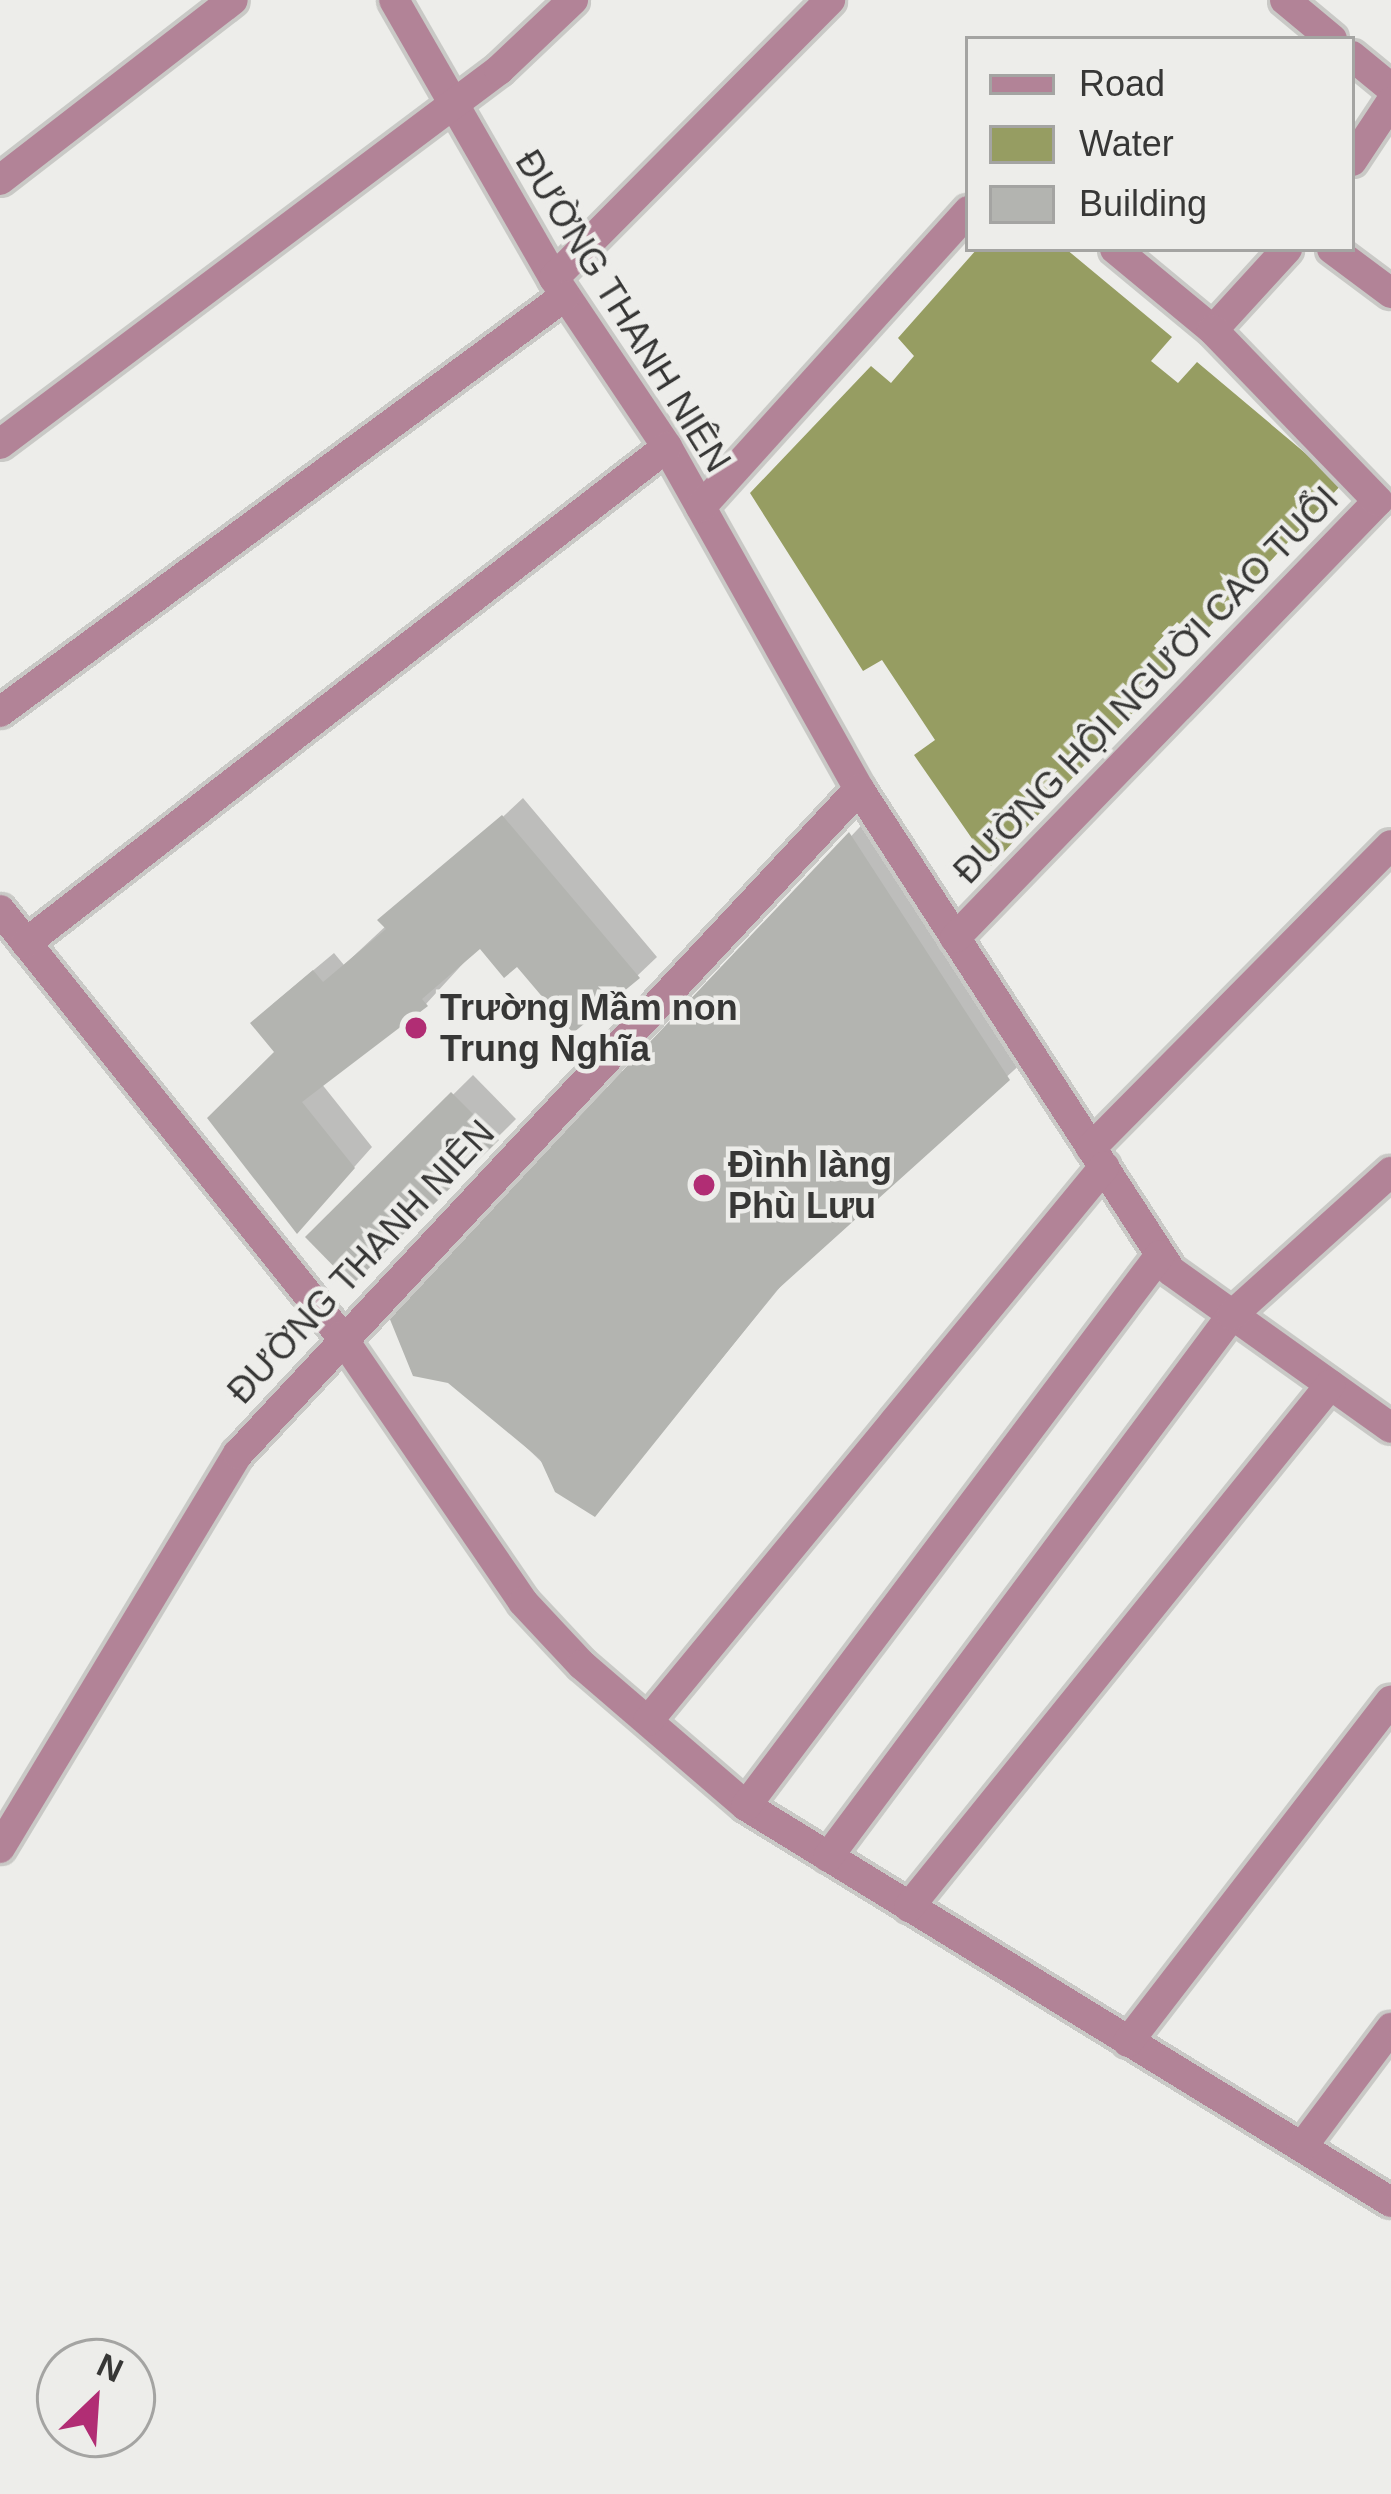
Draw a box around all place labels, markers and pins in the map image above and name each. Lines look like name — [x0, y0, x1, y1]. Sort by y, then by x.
place label: Trường Mầm non Trung Nghĩa — [440, 985, 738, 1070]
marker: Trường Mầm non Trung Nghĩa — [403, 1015, 429, 1041]
place label: Đình làng Phù Lưu — [728, 1142, 892, 1227]
marker: Đình làng Phù Lưu — [691, 1172, 717, 1198]

